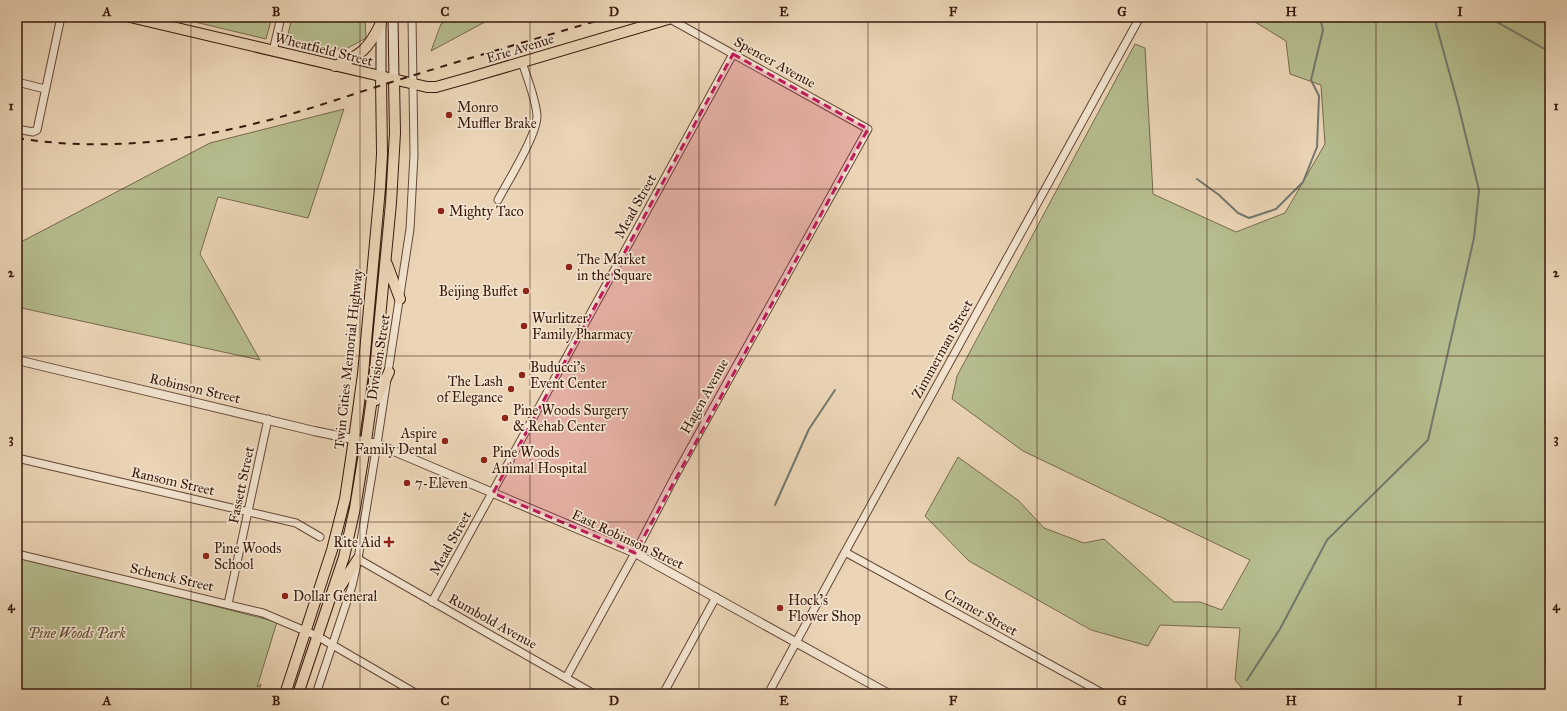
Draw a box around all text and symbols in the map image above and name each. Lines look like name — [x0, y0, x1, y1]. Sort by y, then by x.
text: A — [102, 4, 112, 20]
text: B — [272, 4, 281, 20]
text: C — [441, 4, 450, 20]
text: D — [609, 4, 619, 20]
text: E — [779, 4, 789, 20]
text: F — [949, 4, 958, 20]
text: G — [1117, 4, 1127, 20]
text: H — [1285, 4, 1297, 20]
text: I — [1457, 4, 1463, 20]
street label: Wheatfield Street — [273, 29, 375, 70]
street label: Erie Avenue — [484, 30, 556, 67]
street label: Spencer Avenue — [731, 33, 819, 92]
text: 1 — [8, 98, 14, 114]
text: 1 — [1553, 98, 1559, 114]
place label: Monro Muffler Brake — [457, 99, 537, 132]
marker: Monro Muffler Brake — [444, 110, 454, 120]
street label: Mead Street — [611, 171, 660, 241]
place label: Mighty Taco — [449, 203, 524, 220]
marker: Mighty Taco — [436, 206, 446, 216]
place label: The Market in the Square — [577, 251, 652, 285]
marker: The Market in the Square — [564, 262, 574, 272]
text: 2 — [8, 265, 15, 281]
text: 2 — [1553, 265, 1560, 281]
street label: Twin Cities Memorial Highway — [331, 268, 366, 450]
place label: Beijing Buffet — [439, 283, 518, 300]
marker: Beijing Buffet — [521, 286, 531, 296]
street label: Zimmerman Street — [908, 297, 977, 402]
place label: Wurlitzer Family Pharmacy — [532, 310, 633, 343]
street label: Division Street — [363, 313, 394, 401]
marker: Wurlitzer Family Pharmacy — [519, 321, 529, 331]
street label: Hagen Avenue — [677, 356, 732, 437]
place label: Buducci's Event Center — [530, 359, 607, 392]
street label: Robinson Street — [148, 370, 242, 407]
marker: Buducci's Event Center — [517, 370, 527, 380]
place label: The Lash of Elegance — [437, 373, 503, 406]
marker: The Lash of Elegance — [506, 384, 516, 394]
place label: Pine Woods Surgery & Rehab Center — [513, 402, 629, 435]
marker: Pine Woods Surgery & Rehab Center — [500, 413, 510, 423]
place label: Aspire Family Dental — [354, 425, 437, 458]
text: 3 — [8, 431, 14, 447]
text: 3 — [1553, 431, 1559, 447]
marker: Aspire Family Dental — [440, 436, 450, 446]
place label: Pine Woods Animal Hospital — [491, 444, 587, 477]
street label: Fassett Street — [225, 445, 258, 525]
marker: Pine Woods Animal Hospital — [479, 455, 489, 465]
street label: Ransom Street — [130, 464, 216, 499]
place label: 7-Eleven — [415, 475, 468, 492]
marker: 7-Eleven — [402, 478, 412, 488]
street label: East Robinson Street — [569, 506, 687, 573]
street label: Mead Street — [426, 508, 475, 578]
place label: Rite Aid — [333, 534, 381, 551]
marker: Rite Aid — [384, 537, 394, 547]
place label: Pine Woods School — [214, 540, 281, 573]
marker: Pine Woods School — [201, 551, 211, 561]
street label: Schenck Street — [128, 560, 215, 595]
street label: Cramer Street — [941, 585, 1020, 640]
place label: Dollar General — [293, 588, 378, 605]
street label: Rumbold Avenue — [446, 590, 540, 653]
marker: Dollar General — [280, 591, 290, 601]
place label: Hock's Flower Shop — [788, 592, 861, 625]
text: 4 — [7, 598, 15, 614]
text: 4 — [1552, 598, 1560, 614]
marker: Hock's Flower Shop — [775, 603, 785, 613]
park label: Pine Woods Park — [28, 625, 126, 642]
text: A — [102, 693, 112, 709]
text: B — [272, 693, 281, 709]
text: C — [441, 693, 450, 709]
text: D — [609, 693, 619, 709]
text: E — [779, 693, 789, 709]
text: F — [949, 693, 958, 709]
text: G — [1117, 693, 1127, 709]
text: H — [1285, 693, 1297, 709]
text: I — [1457, 693, 1463, 709]

